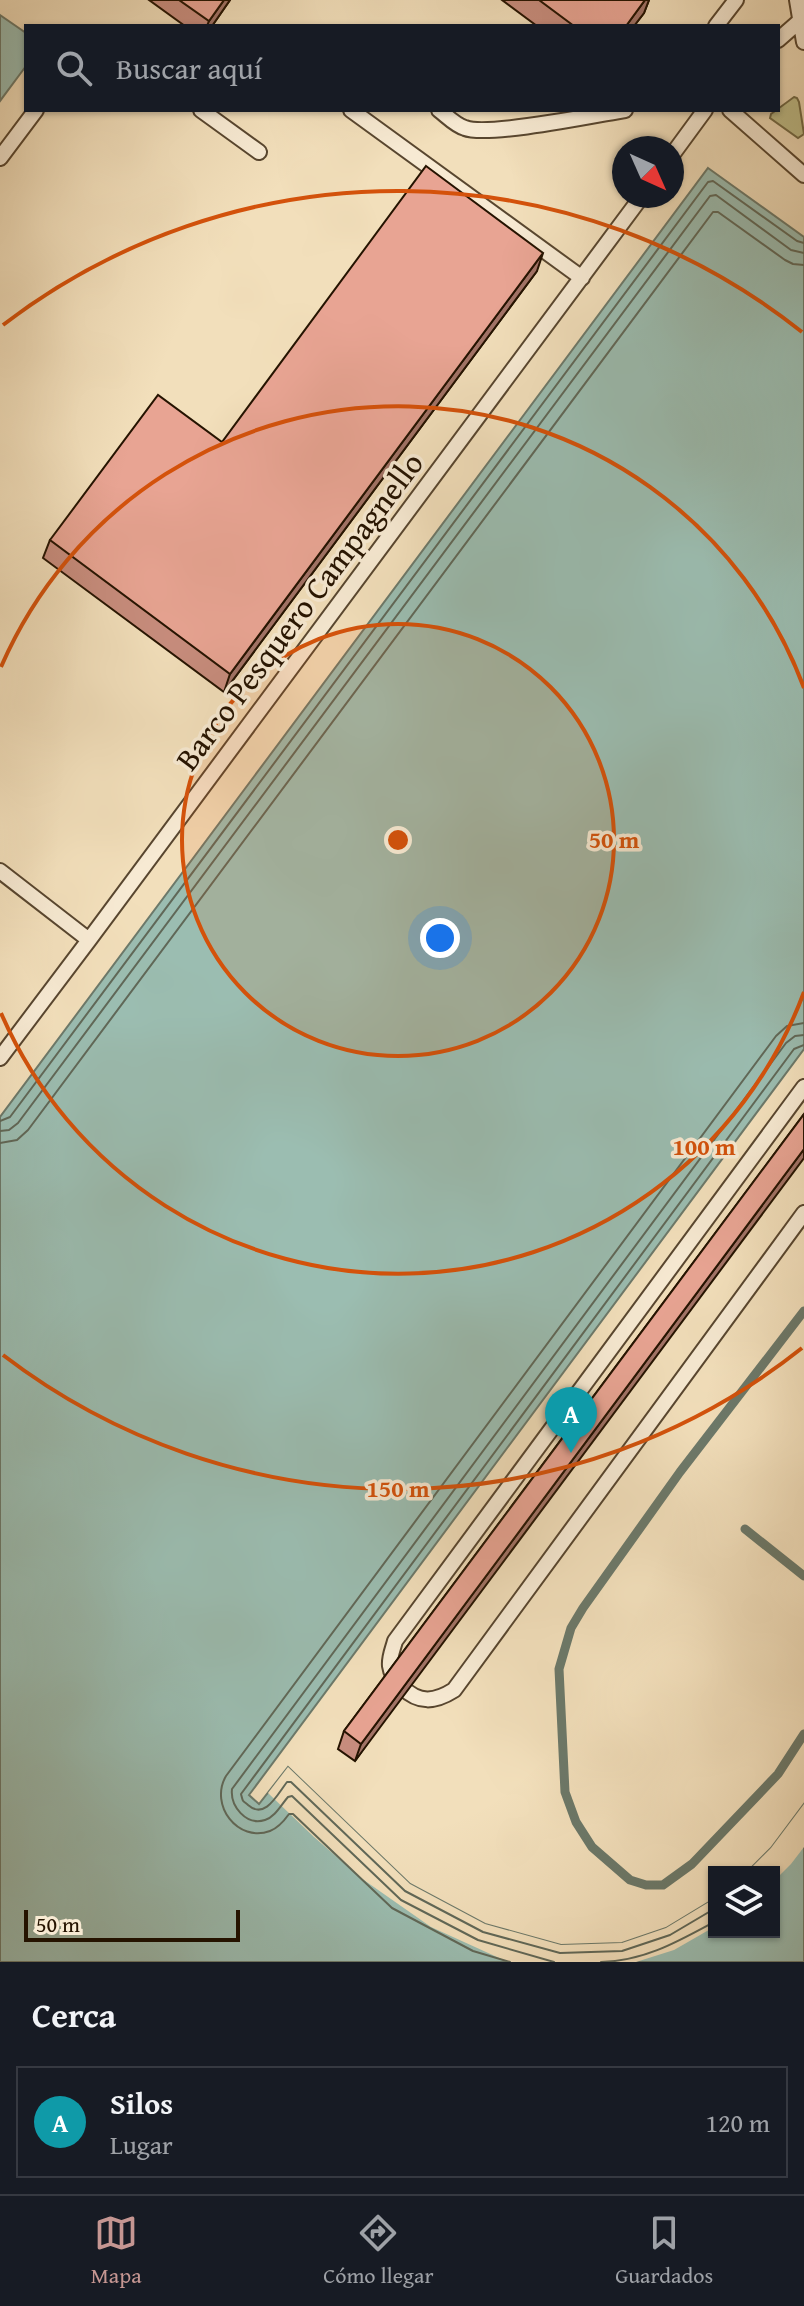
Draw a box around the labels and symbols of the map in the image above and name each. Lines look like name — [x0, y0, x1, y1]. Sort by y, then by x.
north arrow — [612, 136, 684, 208]
street label: Barco Pesquero Campagnello — [163, 442, 435, 780]
text: 50 m — [589, 822, 640, 857]
centre of rings — [384, 826, 412, 854]
your location — [420, 918, 460, 958]
text: 100 m — [672, 1129, 736, 1164]
pin: A — [545, 1387, 597, 1453]
text: 150 m — [366, 1471, 430, 1506]
scale bar — [24, 1906, 240, 1942]

